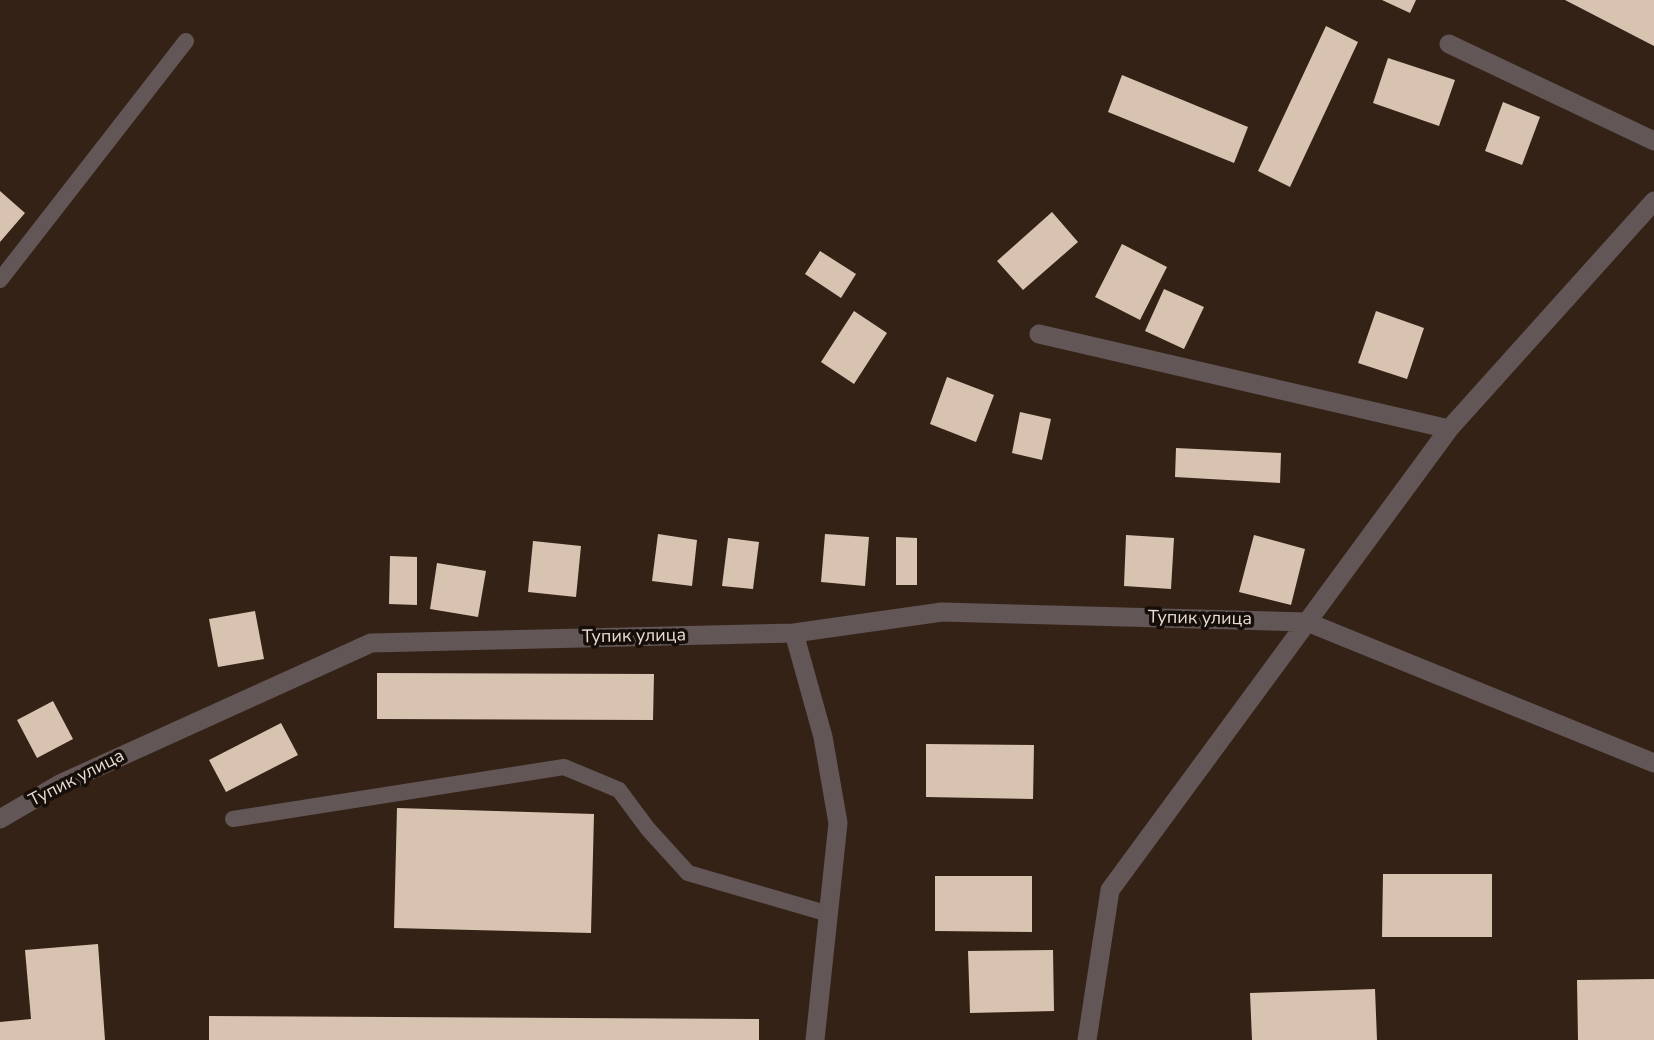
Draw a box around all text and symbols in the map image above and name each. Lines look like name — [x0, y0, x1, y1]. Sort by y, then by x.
street label: Тупик улица — [1148, 607, 1252, 631]
street label: Тупик улица — [582, 625, 686, 649]
street label: Тупик улица — [26, 746, 128, 812]

